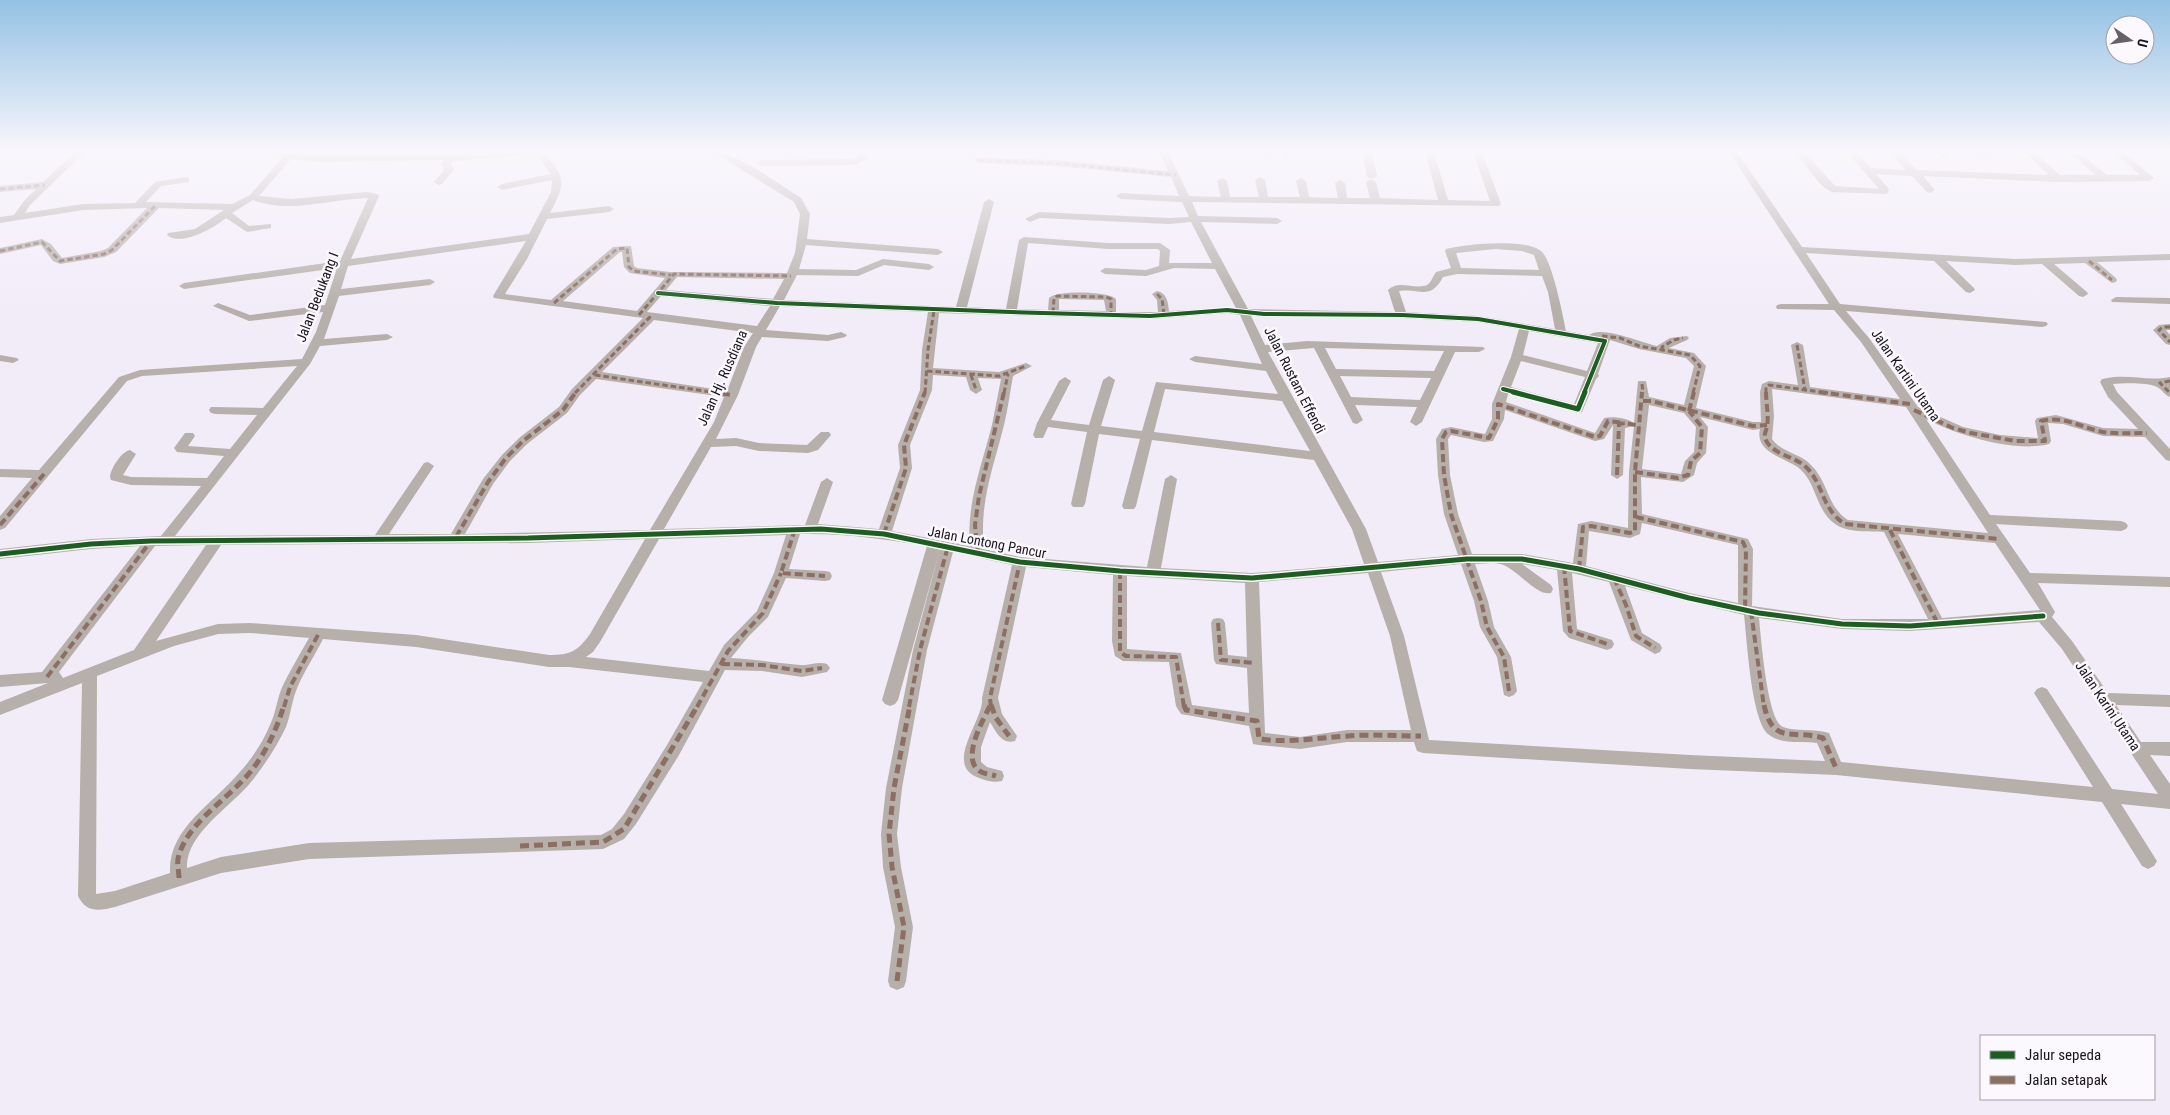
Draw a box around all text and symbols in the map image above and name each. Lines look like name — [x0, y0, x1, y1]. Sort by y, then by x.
north arrow — [2105, 15, 2155, 65]
text: U — [2134, 37, 2151, 49]
street label: Jalan Bedukang I — [293, 250, 341, 344]
street label: Jalan Rustam Effendi — [1261, 324, 1329, 436]
street label: Jalan Kartini Utama — [1868, 326, 1944, 424]
street label: Jalan Hj. Rusdiana — [694, 328, 750, 428]
street label: Jalan Lontong Pancur — [926, 523, 1048, 561]
street label: Jalan Karini Utama — [2072, 658, 2144, 754]
legend — [1980, 1035, 2155, 1100]
text: Jalur sepeda — [2025, 1046, 2101, 1064]
text: Jalan setapak — [2025, 1071, 2108, 1089]

